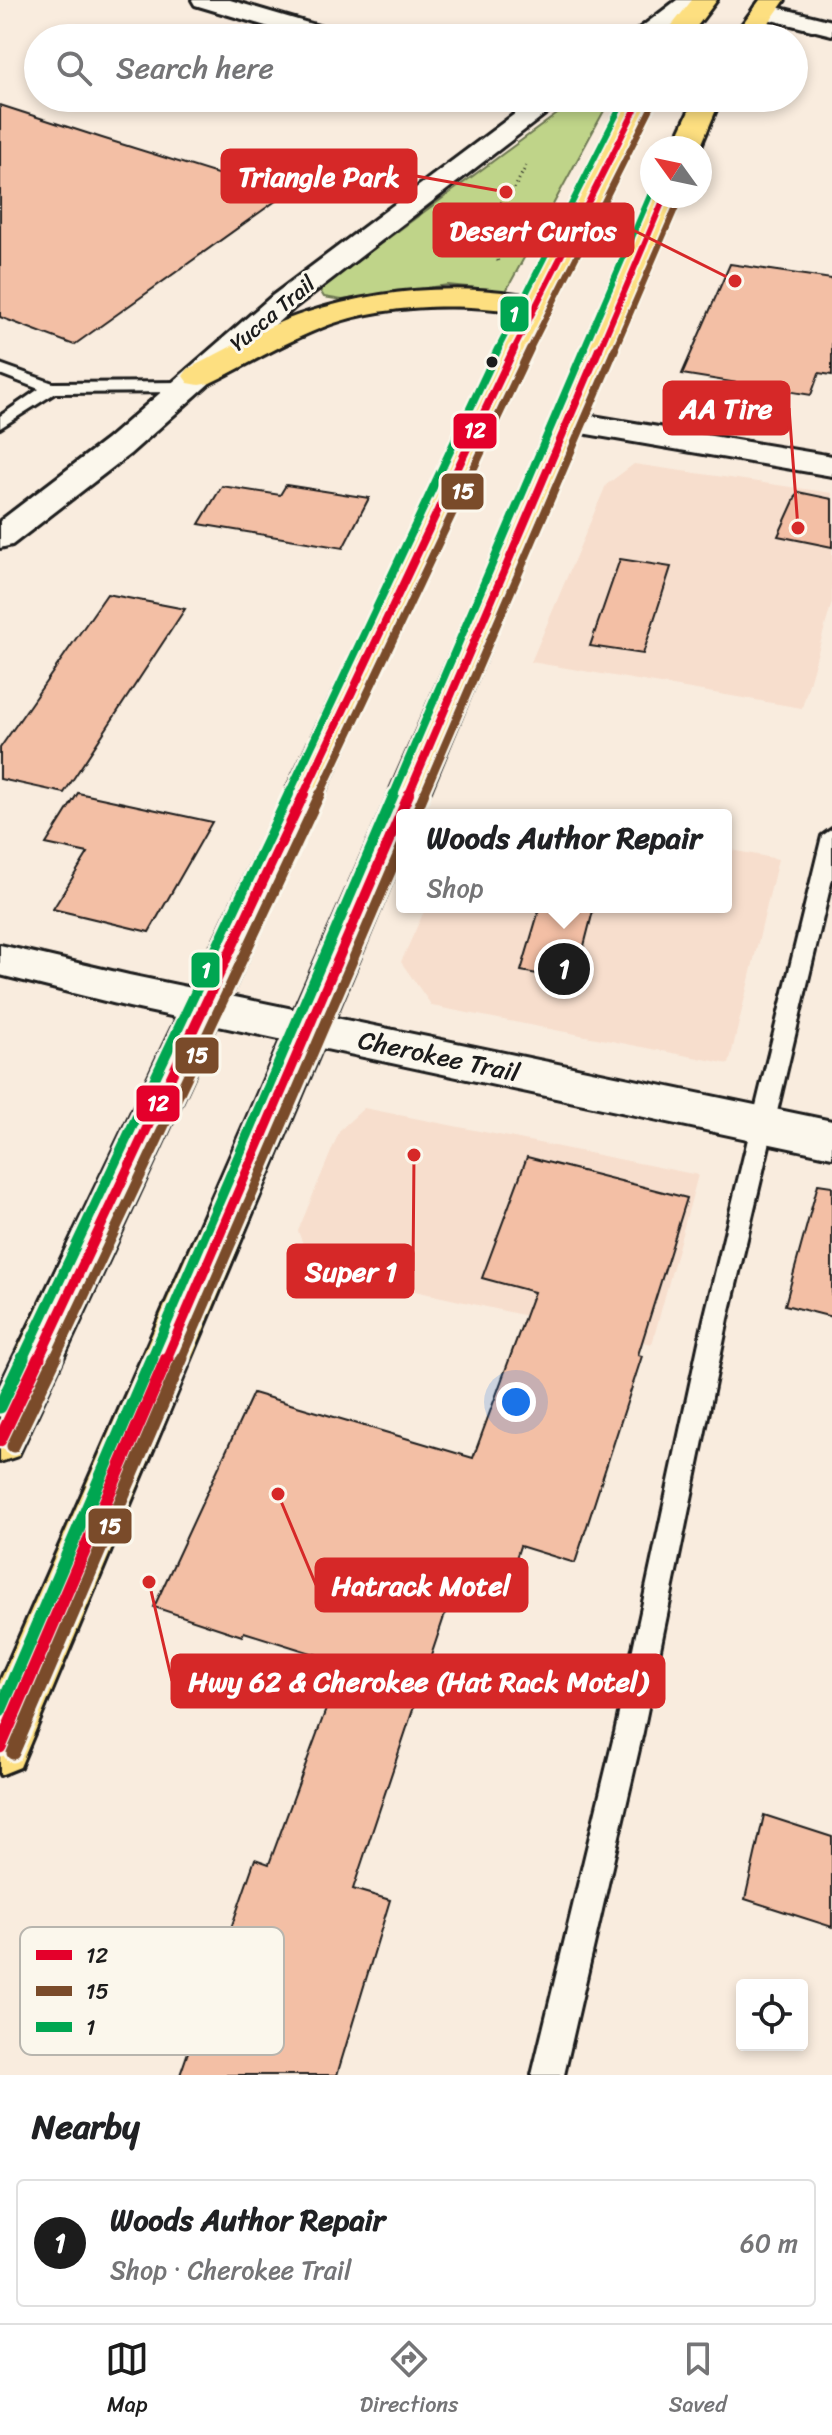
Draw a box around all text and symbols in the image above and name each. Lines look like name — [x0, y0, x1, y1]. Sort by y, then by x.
search box — [24, 24, 808, 112]
text: Search here — [116, 41, 274, 95]
icon: search — [52, 46, 96, 90]
north arrow — [640, 136, 712, 208]
callout: Triangle Park — [222, 150, 416, 202]
text: Triangle Park — [238, 152, 400, 201]
callout: Desert Curios — [434, 204, 633, 256]
text: Desert Curios — [449, 206, 618, 255]
street label: Yucca Trail — [220, 265, 325, 361]
line badge: 1 — [499, 295, 530, 333]
text: 1 — [509, 295, 519, 334]
unlabelled marker — [484, 354, 500, 370]
callout: AA Tire — [664, 382, 789, 434]
text: AA Tire — [678, 384, 773, 433]
text: 12 — [464, 411, 486, 450]
line badge: 12 — [452, 412, 498, 450]
line badge: 15 — [440, 472, 485, 511]
text: 15 — [452, 472, 475, 511]
popup — [396, 809, 732, 913]
text: Woods Author Repair — [426, 811, 702, 865]
text: Shop — [426, 865, 483, 911]
pin: 1 — [538, 939, 590, 999]
line badge: 1 — [190, 951, 221, 989]
text: 1 — [201, 951, 211, 990]
street label: Cherokee Trail — [354, 1016, 525, 1096]
line badge: 15 — [174, 1036, 220, 1075]
text: 15 — [186, 1036, 209, 1075]
line badge: 12 — [135, 1084, 181, 1123]
text: 12 — [147, 1084, 169, 1123]
callout: Super 1 — [288, 1245, 413, 1297]
text: Super 1 — [304, 1247, 397, 1296]
your location — [496, 1382, 536, 1422]
line badge: 15 — [87, 1507, 133, 1545]
text: 15 — [99, 1507, 122, 1546]
callout: Hatrack Motel — [316, 1559, 527, 1611]
text: Hatrack Motel — [331, 1561, 512, 1610]
callout: Hwy 62 & Cherokee (Hat Rack Motel) — [172, 1655, 664, 1707]
text: Hwy 62 & Cherokee (Hat Rack Motel) — [188, 1657, 650, 1706]
legend — [20, 1927, 284, 2055]
text: 12 — [86, 1936, 108, 1975]
text: 15 — [86, 1972, 109, 2011]
map controls — [736, 1979, 808, 2051]
button: locate — [736, 1979, 808, 2051]
text: 1 — [86, 2008, 95, 2047]
text: Nearby — [32, 2097, 140, 2157]
text: Woods Author Repair — [110, 2193, 385, 2247]
text: 1 — [54, 2220, 66, 2266]
text: 60 m — [740, 2220, 798, 2266]
text: Shop · Cherokee Trail — [110, 2247, 351, 2293]
tab: Map — [105, 2337, 149, 2424]
tab: Directions — [360, 2337, 458, 2424]
tab: Saved — [669, 2337, 727, 2424]

